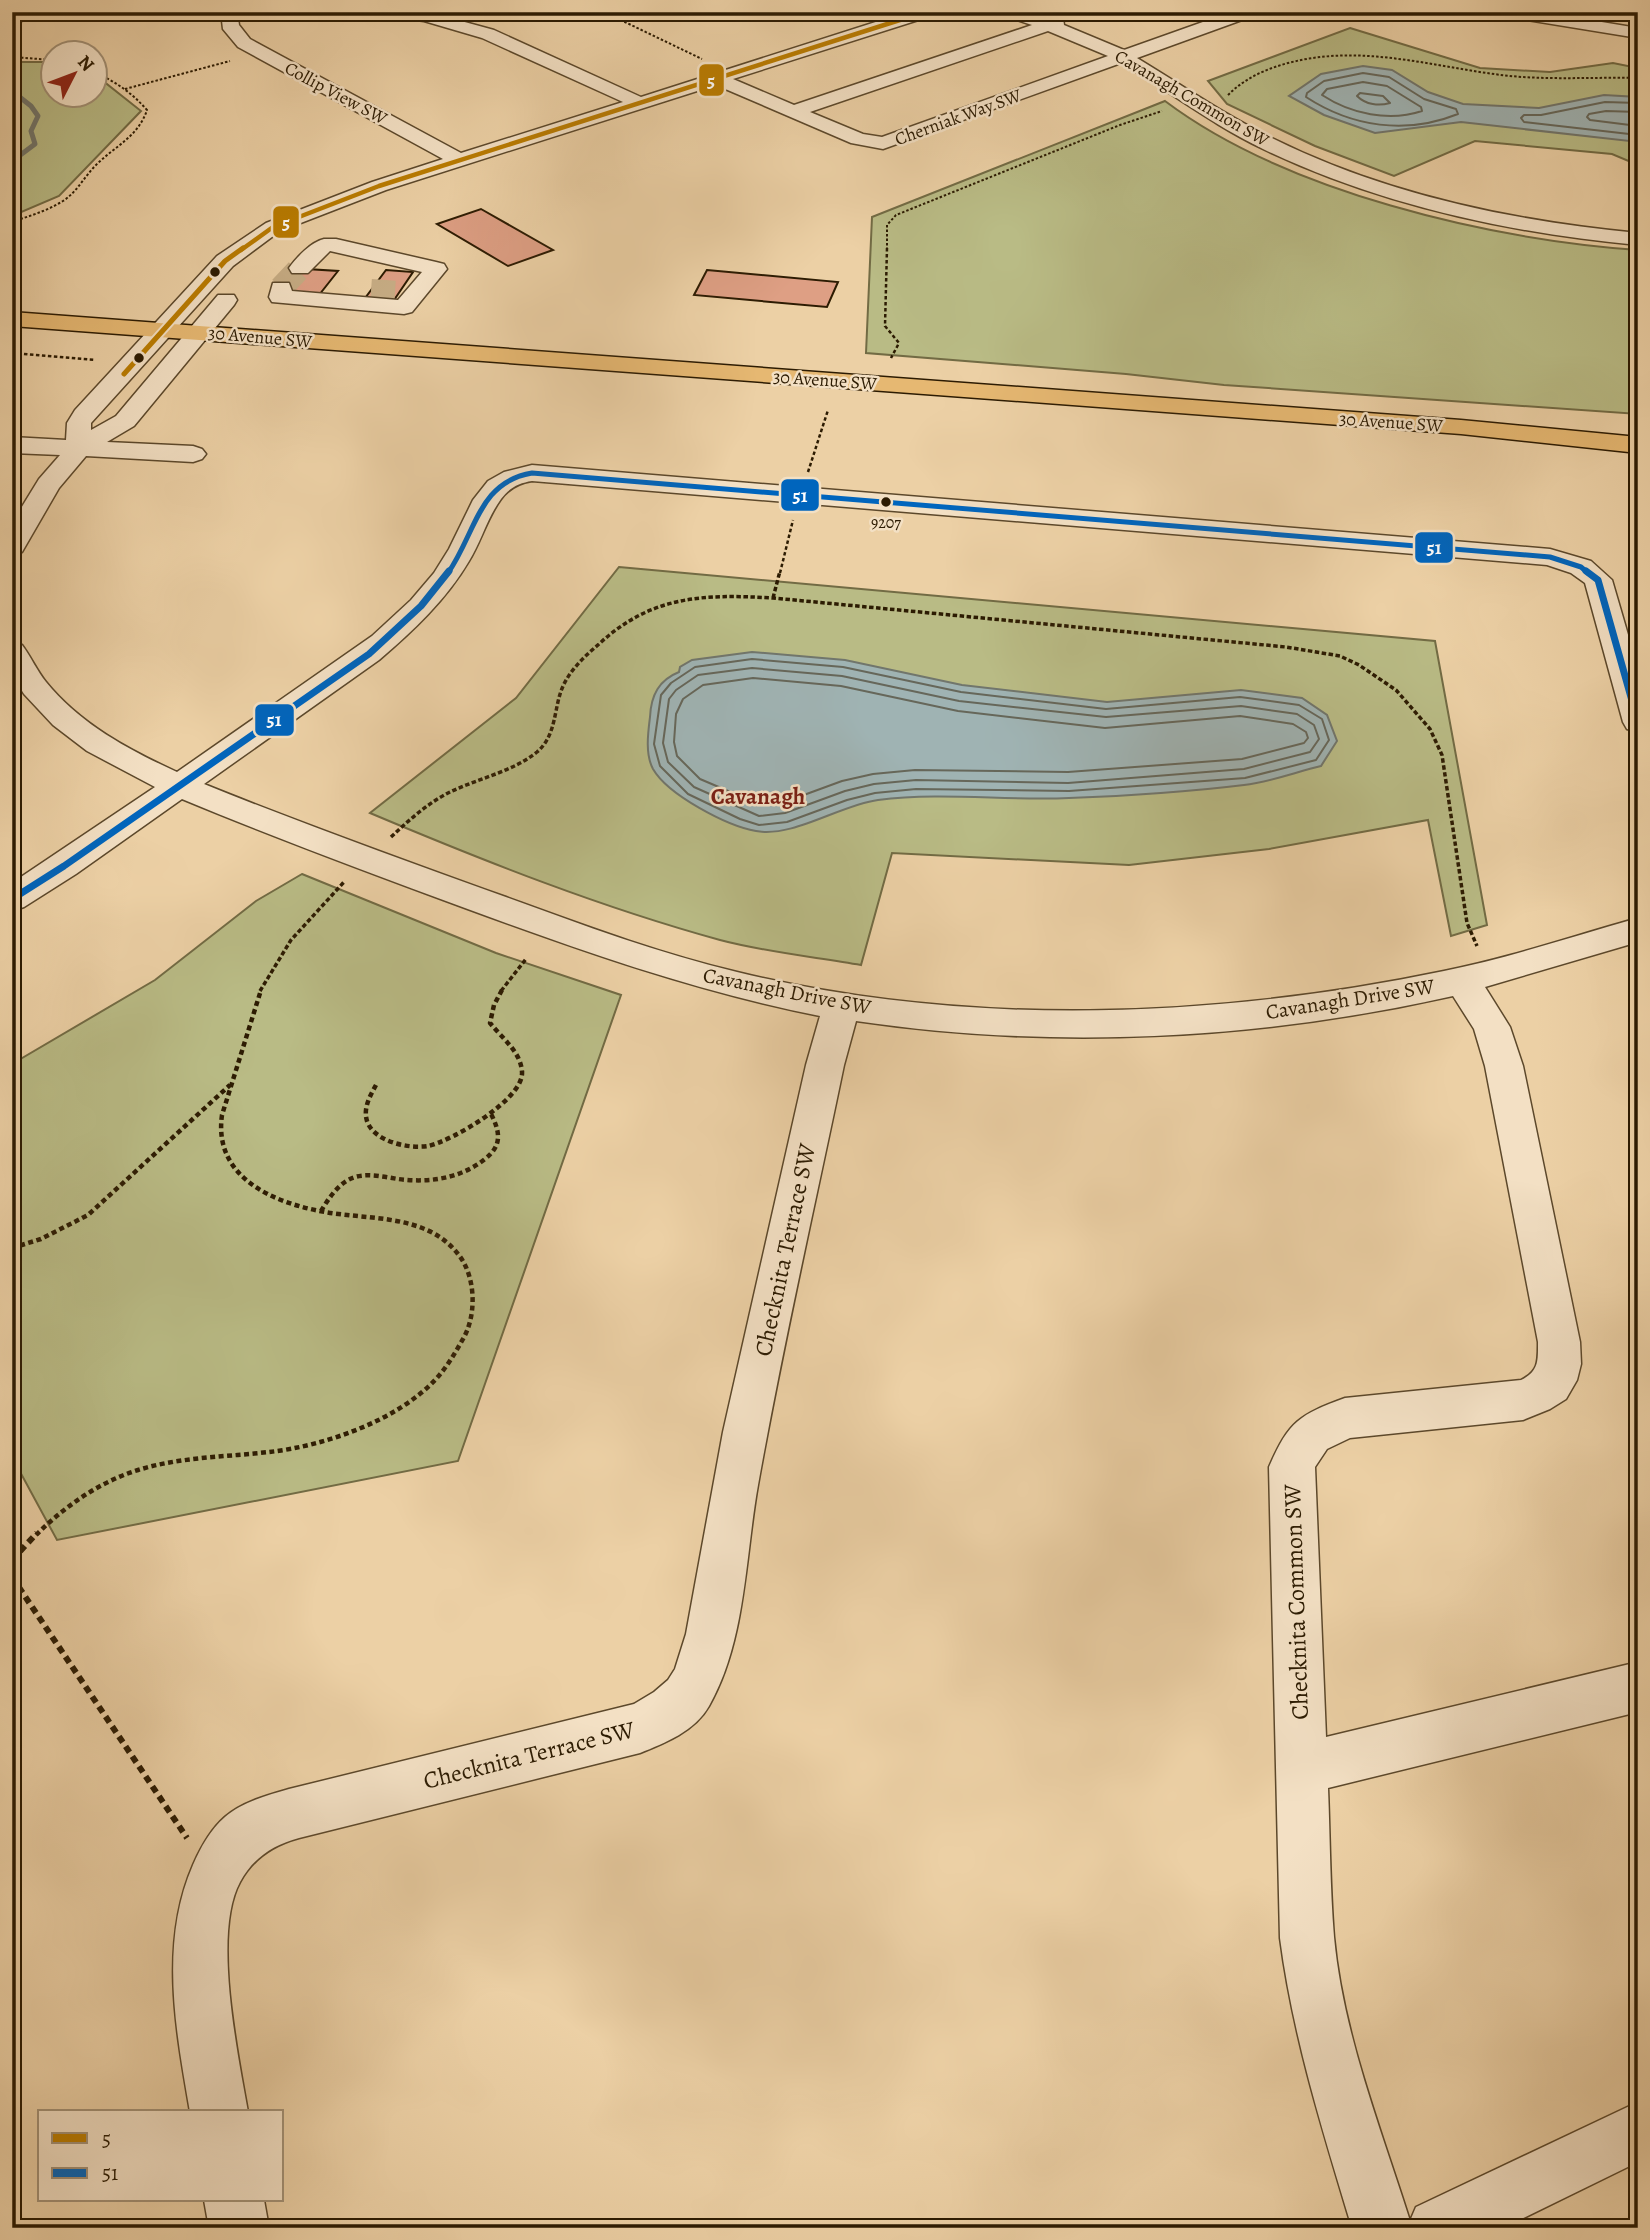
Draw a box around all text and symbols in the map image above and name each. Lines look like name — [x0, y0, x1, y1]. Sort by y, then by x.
north arrow — [38, 38, 108, 108]
street label: Cavanagh Common SW — [1110, 44, 1274, 152]
text: N — [72, 49, 100, 77]
street label: Collip View SW — [281, 56, 392, 130]
line badge: 5 — [698, 63, 725, 97]
text: 5 — [707, 68, 715, 94]
street label: Cherniak Way SW — [891, 83, 1025, 151]
line badge: 5 — [272, 205, 300, 239]
text: 5 — [282, 210, 290, 236]
unlabelled marker — [208, 265, 222, 279]
street label: 30 Avenue SW — [207, 321, 313, 354]
unlabelled marker — [132, 351, 146, 365]
street label: 30 Avenue SW — [772, 364, 878, 396]
street label: 30 Avenue SW — [1338, 406, 1444, 438]
line badge: 51 — [780, 478, 820, 512]
text: 51 — [793, 483, 808, 509]
marker: 9207 — [879, 495, 893, 509]
place label: 9207 — [871, 512, 901, 534]
line badge: 51 — [1414, 531, 1454, 564]
text: 51 — [1427, 535, 1442, 561]
line badge: 51 — [254, 703, 295, 737]
text: 51 — [267, 707, 282, 733]
district label: Cavanagh — [711, 781, 805, 812]
street label: Cavanagh Drive SW — [701, 961, 874, 1021]
street label: Cavanagh Drive SW — [1264, 972, 1437, 1026]
street label: Checknita Terrace SW — [747, 1140, 823, 1359]
street label: Checknita Common SW — [1276, 1483, 1316, 1720]
street label: Checknita Terrace SW — [420, 1713, 639, 1797]
legend — [38, 2110, 284, 2202]
text: 5 — [102, 2125, 111, 2153]
text: 51 — [102, 2159, 118, 2187]

